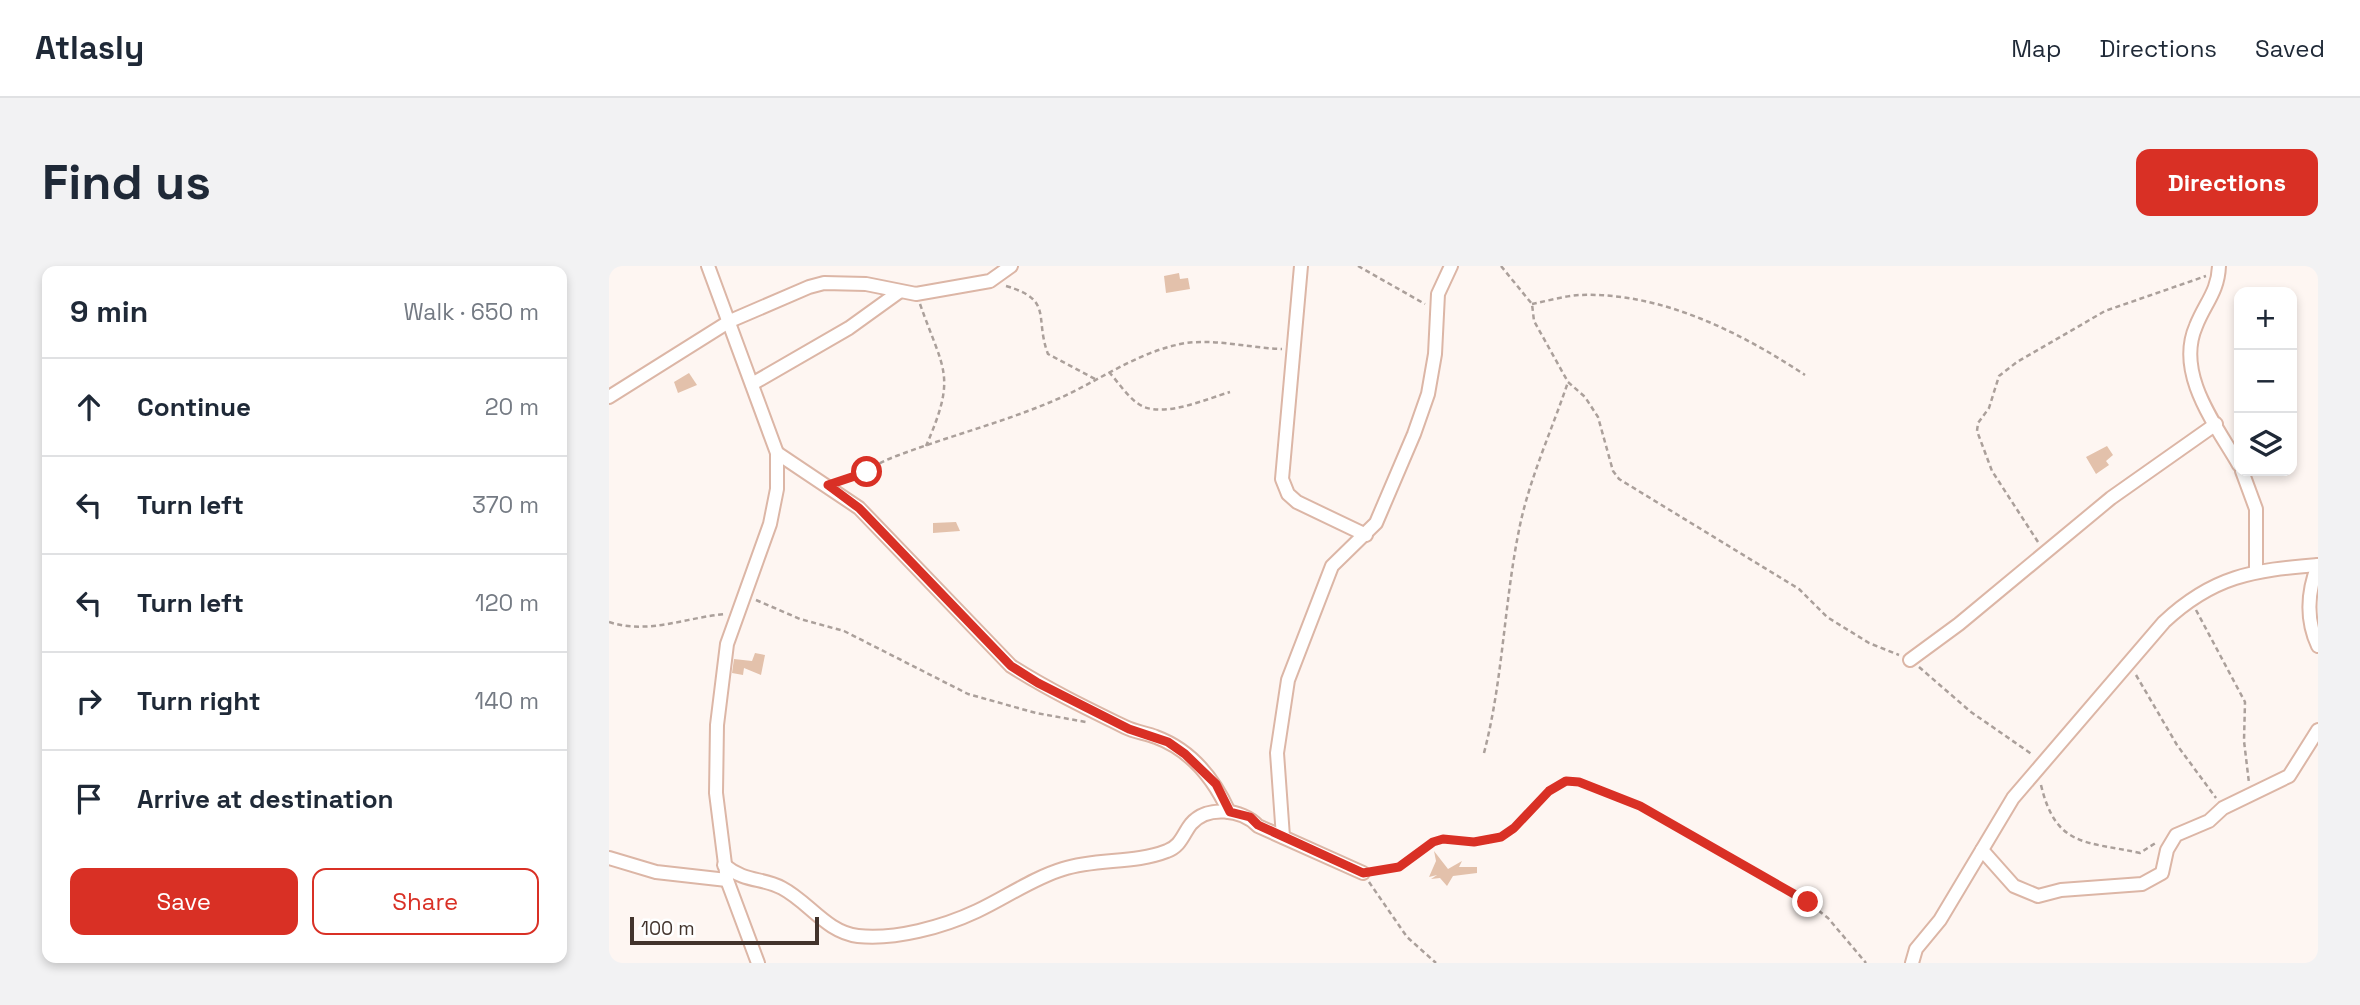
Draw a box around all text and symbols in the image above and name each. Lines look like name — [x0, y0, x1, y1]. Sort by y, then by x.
text: Atlasly — [35, 27, 144, 69]
text: Map — [2011, 33, 2061, 64]
text: Directions — [2099, 33, 2217, 64]
text: Saved — [2255, 33, 2325, 64]
button: Directions — [2136, 149, 2318, 216]
text: Find us — [42, 151, 211, 213]
map controls — [2234, 287, 2297, 476]
button: + — [2234, 287, 2297, 350]
text: 9 min — [70, 292, 148, 331]
text: Walk · 650 m — [403, 297, 539, 327]
button: − — [2234, 350, 2297, 413]
icon: ahead — [70, 388, 108, 426]
text: Continue — [137, 390, 251, 424]
text: 20 m — [485, 392, 539, 422]
button: layers — [2234, 413, 2297, 476]
route start — [851, 456, 882, 487]
icon: left — [70, 486, 108, 524]
text: Turn left — [137, 488, 244, 522]
text: 370 m — [472, 490, 539, 520]
icon: left — [70, 584, 108, 622]
text: Turn left — [137, 586, 244, 620]
text: 120 m — [475, 588, 539, 618]
icon: right — [70, 682, 108, 720]
text: Turn right — [137, 684, 261, 718]
text: 140 m — [475, 686, 539, 716]
icon: arrive — [70, 780, 108, 818]
text: Arrive at destination — [137, 782, 394, 816]
button: Save — [70, 868, 298, 935]
button: Share — [312, 868, 539, 935]
route end — [1792, 886, 1823, 917]
scale bar — [630, 914, 819, 946]
text: 100 m — [641, 916, 695, 941]

